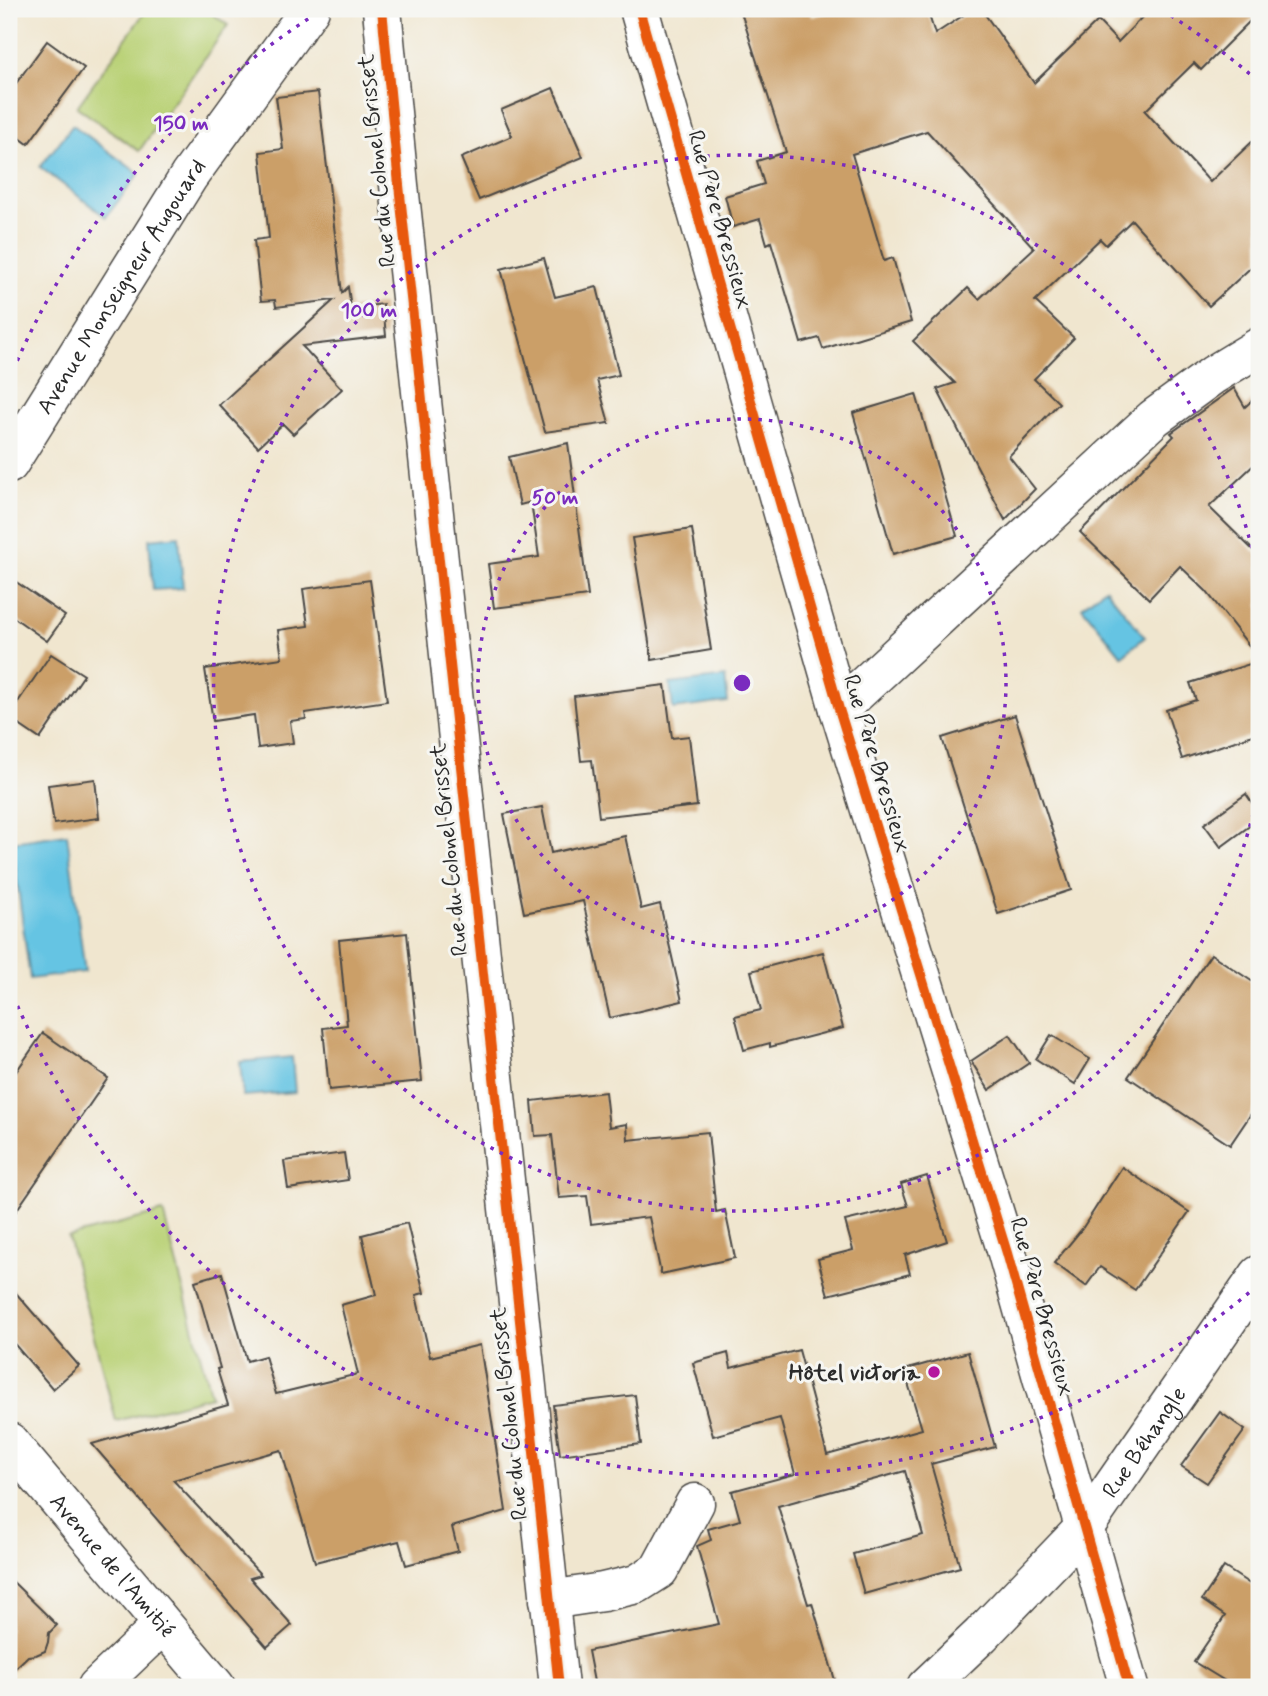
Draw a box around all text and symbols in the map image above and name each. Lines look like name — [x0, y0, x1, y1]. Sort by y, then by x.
street label: Rue du Colonel Brisset — [352, 52, 404, 269]
text: 150 m — [153, 110, 209, 138]
street label: Rue Père Bressieux — [679, 127, 759, 312]
street label: Avenue Monseigneur Augouard — [31, 153, 214, 421]
text: 100 m — [341, 297, 397, 325]
text: 50 m — [532, 484, 579, 512]
centre of rings — [730, 671, 754, 695]
street label: Rue Père Bressieux — [835, 671, 917, 856]
street label: Rue du Colonel Brisset — [424, 741, 476, 958]
street label: Rue Père Bressieux — [1001, 1214, 1081, 1399]
street label: Rue du Colonel Brisset — [484, 1305, 536, 1522]
place label: Hôtel victoria — [789, 1359, 921, 1389]
marker: Hôtel victoria — [926, 1364, 942, 1380]
street label: Rue Béhangle — [1096, 1381, 1194, 1505]
street label: Avenue de l'Amitié — [42, 1488, 181, 1645]

